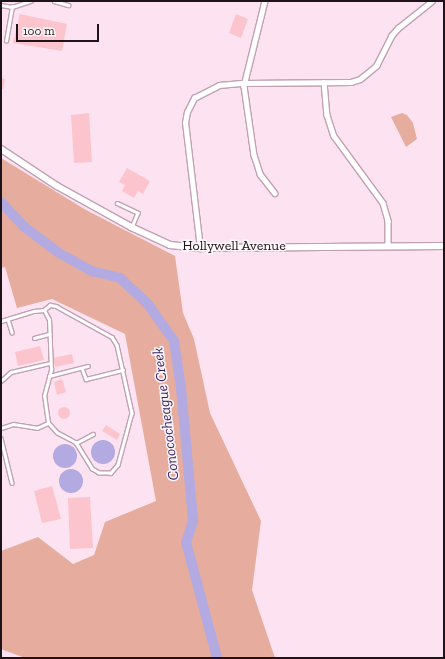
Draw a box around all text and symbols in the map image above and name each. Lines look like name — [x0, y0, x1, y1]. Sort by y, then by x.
scale bar — [18, 16, 101, 42]
text: 100 m — [23, 24, 55, 38]
street label: Hollywell Avenue — [182, 238, 286, 254]
water label: Conococheague Creek — [149, 347, 183, 481]

